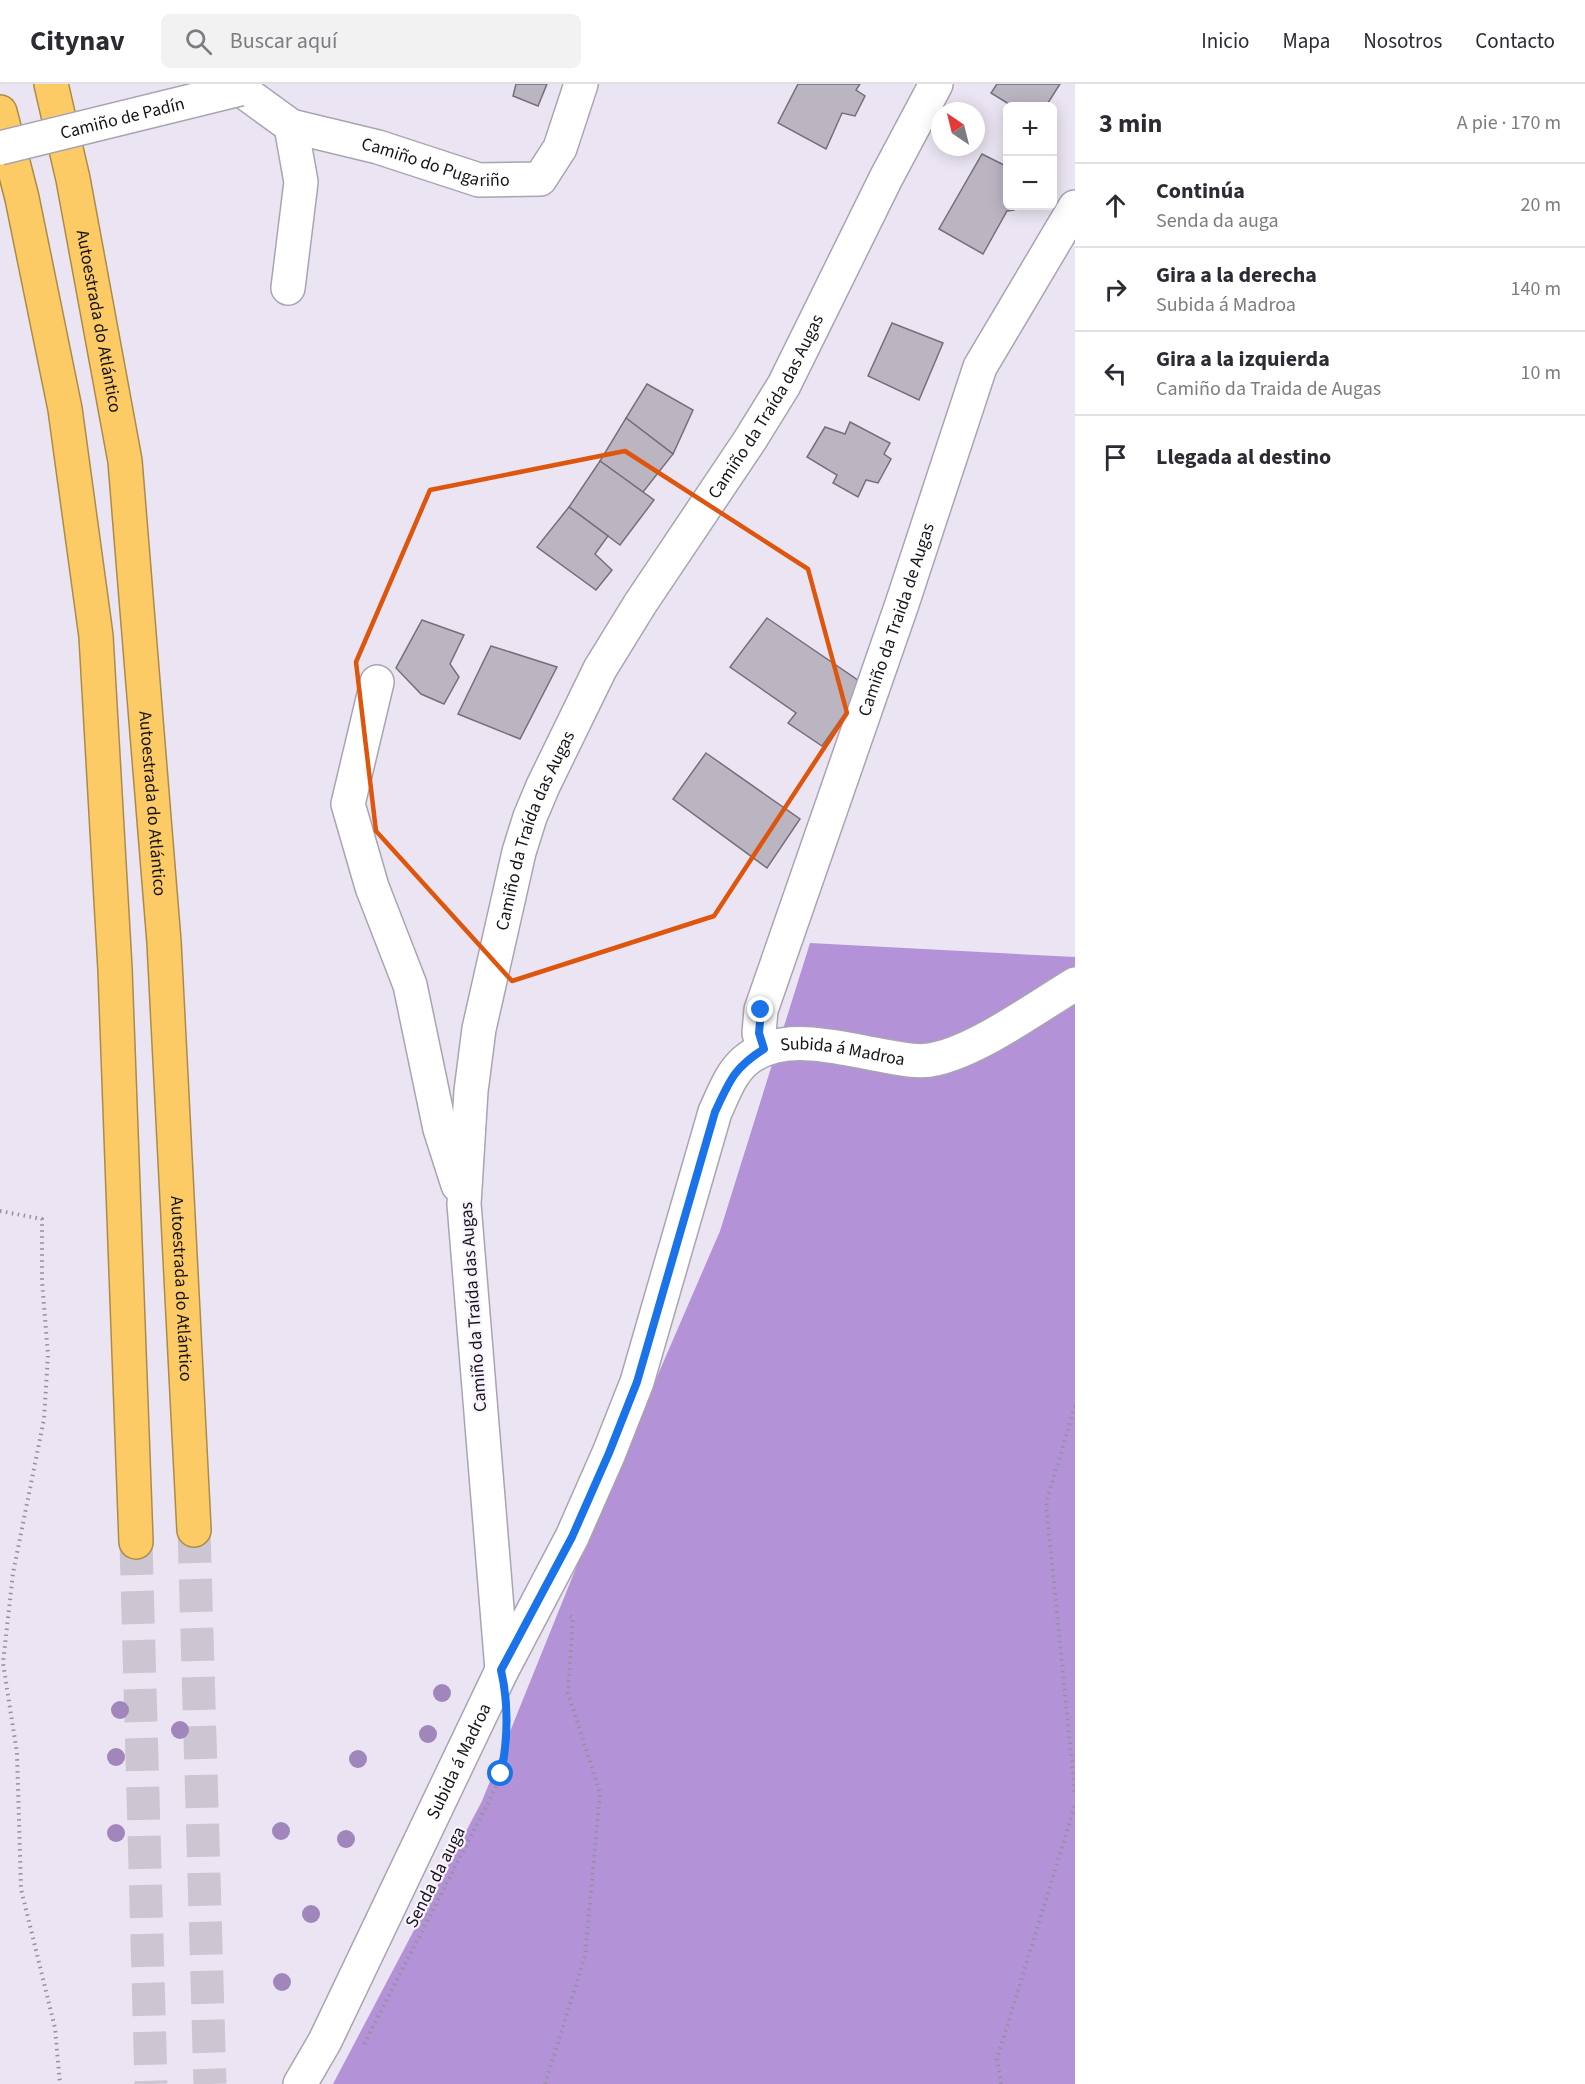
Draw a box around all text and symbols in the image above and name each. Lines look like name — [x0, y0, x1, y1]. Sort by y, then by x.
search box — [161, 14, 581, 68]
text: Citynav — [30, 21, 125, 61]
icon: search — [182, 25, 215, 58]
text: Buscar aquí — [230, 25, 338, 57]
text: Inicio — [1201, 26, 1249, 56]
text: Mapa — [1282, 26, 1330, 56]
text: Nosotros — [1363, 26, 1442, 56]
text: Contacto — [1475, 26, 1555, 56]
street label: Camiño de Padín — [58, 91, 187, 146]
north arrow — [931, 102, 985, 156]
map controls — [1003, 102, 1057, 210]
button: + — [1003, 102, 1057, 156]
text: 3 min — [1099, 105, 1162, 142]
text: A pie · 170 m — [1457, 109, 1561, 137]
street label: Camiño do Pugariño — [359, 131, 510, 193]
button: − — [1003, 156, 1057, 210]
text: Continúa — [1156, 175, 1245, 207]
icon: ahead — [1099, 189, 1132, 222]
text: 20 m — [1521, 191, 1561, 219]
text: Senda da auga — [1156, 207, 1279, 235]
street label: Autoestrada do Atlántico — [70, 228, 128, 415]
text: Gira a la derecha — [1156, 259, 1317, 291]
icon: right — [1099, 273, 1132, 306]
text: 140 m — [1511, 275, 1561, 303]
text: Subida á Madroa — [1156, 291, 1296, 319]
street label: Camiño da Traída das Augas — [702, 310, 830, 504]
text: Gira a la izquierda — [1156, 343, 1330, 375]
icon: left — [1099, 357, 1132, 390]
text: 10 m — [1521, 359, 1561, 387]
text: Camiño da Traida de Augas — [1156, 375, 1381, 403]
icon: arrive — [1099, 441, 1132, 474]
text: Llegada al destino — [1156, 441, 1331, 473]
street label: Camiño da Traida de Augas — [852, 520, 941, 720]
street label: Autoestrada do Atlántico — [132, 710, 172, 897]
street label: Camiño da Traída das Augas — [490, 727, 581, 933]
route end — [747, 996, 773, 1022]
street label: Subida á Madroa — [779, 1031, 907, 1072]
street label: Autoestrada do Atlántico — [164, 1195, 198, 1382]
street label: Camiño da Traída das Augas — [454, 1201, 493, 1413]
street label: Subida á Madroa — [421, 1699, 497, 1823]
route start — [487, 1760, 513, 1786]
street label: Senda da auga — [399, 1822, 472, 1932]

